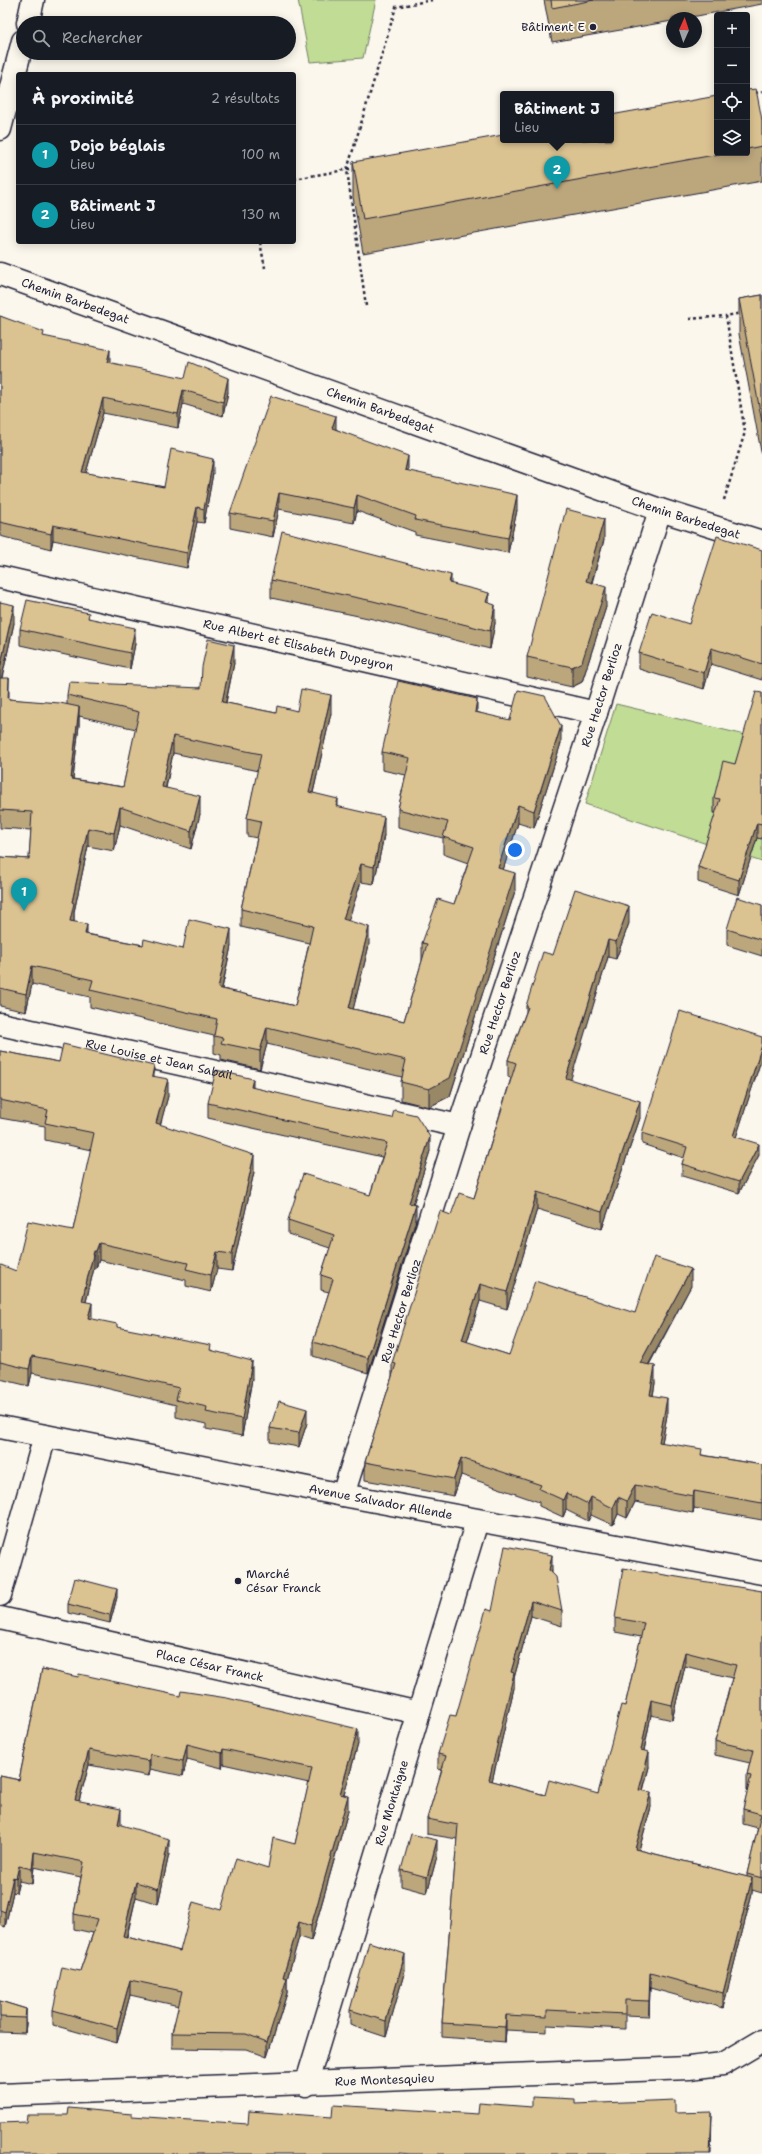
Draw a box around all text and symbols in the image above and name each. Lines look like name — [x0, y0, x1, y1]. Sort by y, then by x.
north arrow — [666, 12, 702, 48]
map controls — [714, 12, 750, 156]
button: + — [714, 12, 750, 48]
search box — [16, 16, 296, 60]
place label: Bâtiment E — [521, 19, 585, 35]
marker: Bâtiment E — [588, 22, 598, 32]
icon: search — [30, 27, 52, 49]
text: Rechercher — [62, 28, 143, 48]
button: − — [714, 48, 750, 84]
button: locate — [714, 84, 750, 120]
text: À proximité — [32, 87, 134, 109]
text: 2 résultats — [211, 90, 280, 107]
popup — [500, 91, 614, 143]
text: Bâtiment J — [514, 99, 600, 119]
text: Lieu — [514, 119, 539, 136]
button: layers — [714, 120, 750, 156]
text: Dojo béglais — [70, 136, 165, 156]
text: 1 — [42, 146, 48, 163]
text: 100 m — [241, 146, 280, 163]
text: Lieu — [70, 156, 95, 173]
pin: 2 — [544, 156, 570, 189]
text: Bâtiment J — [70, 196, 155, 216]
text: 2 — [40, 206, 50, 223]
text: 130 m — [242, 206, 280, 223]
text: Lieu — [70, 216, 95, 233]
street label: Chemin Barbedegat — [19, 274, 131, 328]
street label: Chemin Barbedegat — [324, 383, 437, 437]
street label: Chemin Barbedegat — [629, 492, 742, 543]
street label: Rue Albert et Elisabeth Dupeyron — [202, 616, 395, 675]
street label: Rue Hector Berlioz — [577, 641, 626, 749]
your location — [505, 840, 525, 860]
pin: 1 — [11, 878, 37, 911]
street label: Rue Hector Berlioz — [475, 948, 525, 1056]
street label: Rue Louise et Jean Sabail — [84, 1035, 234, 1084]
street label: Rue Hector Berlioz — [377, 1257, 425, 1365]
street label: Avenue Salvador Allende — [307, 1480, 454, 1523]
place label: Marché César Franck — [246, 1566, 321, 1596]
marker: Marché César Franck — [233, 1576, 243, 1586]
street label: Place César Franck — [154, 1646, 265, 1686]
street label: Rue Montaigne — [371, 1758, 412, 1847]
street label: Rue Montesquieu — [335, 2070, 435, 2090]

